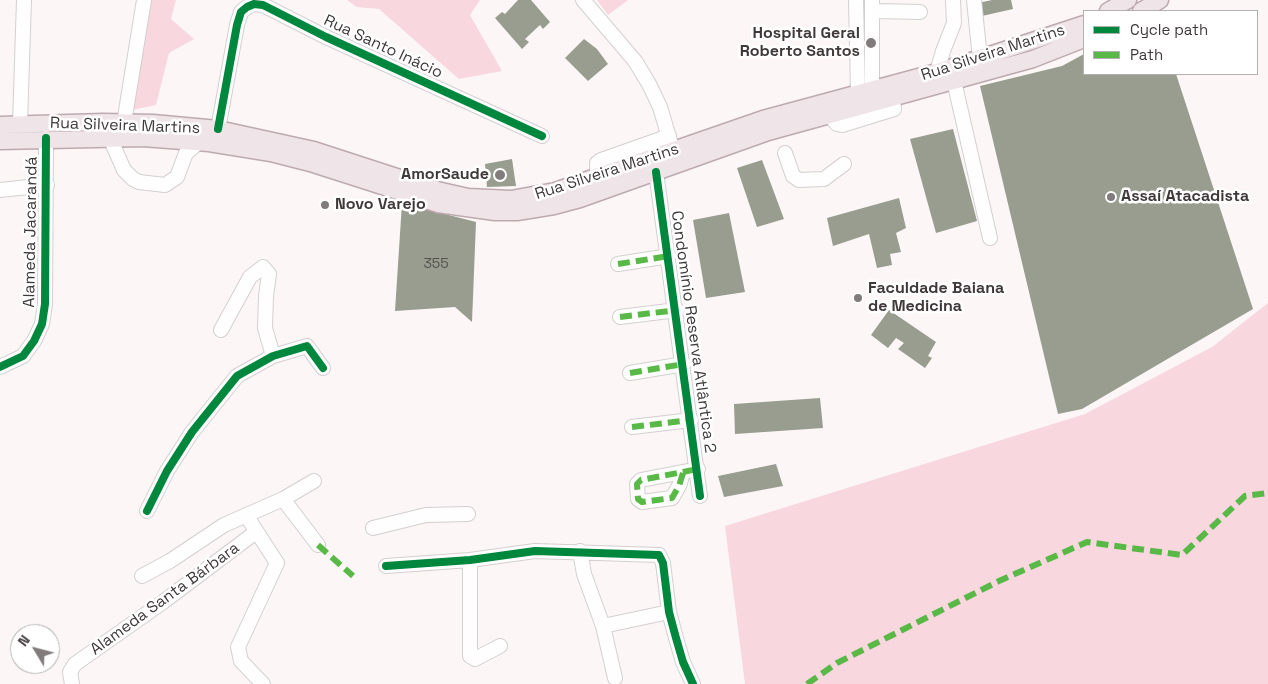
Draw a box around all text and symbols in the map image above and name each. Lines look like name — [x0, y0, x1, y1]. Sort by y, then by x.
legend — [1083, 10, 1258, 75]
street label: Rua Santo Inácio — [321, 11, 445, 83]
text: Cycle path — [1130, 20, 1208, 39]
street label: Rua Silveira Martins — [919, 21, 1067, 85]
place label: Hospital Geral Roberto Santos — [740, 24, 860, 62]
marker: Hospital Geral Roberto Santos — [864, 36, 878, 50]
text: Path — [1130, 45, 1163, 64]
street label: Rua Silveira Martins — [50, 114, 200, 138]
street label: Rua Silveira Martins — [533, 140, 681, 204]
street label: Alameda Jacarandá — [20, 156, 42, 308]
place label: AmorSaude — [401, 165, 489, 185]
marker: AmorSaude — [493, 168, 507, 182]
place label: Assaí Atacadista — [1121, 187, 1249, 207]
marker: Assaí Atacadista — [1105, 191, 1117, 203]
place label: Novo Varejo — [335, 195, 426, 215]
marker: Novo Varejo — [319, 199, 331, 211]
street label: Condomínio Reserva Atlântica 2 — [666, 210, 720, 454]
house number: 355 — [423, 256, 449, 272]
place label: Faculdade Baiana de Medicina — [868, 279, 1004, 317]
marker: Faculdade Baiana de Medicina — [852, 292, 864, 304]
street label: Alameda Santa Bárbara — [87, 538, 243, 660]
north arrow — [10, 624, 60, 674]
text: N — [14, 631, 34, 650]

